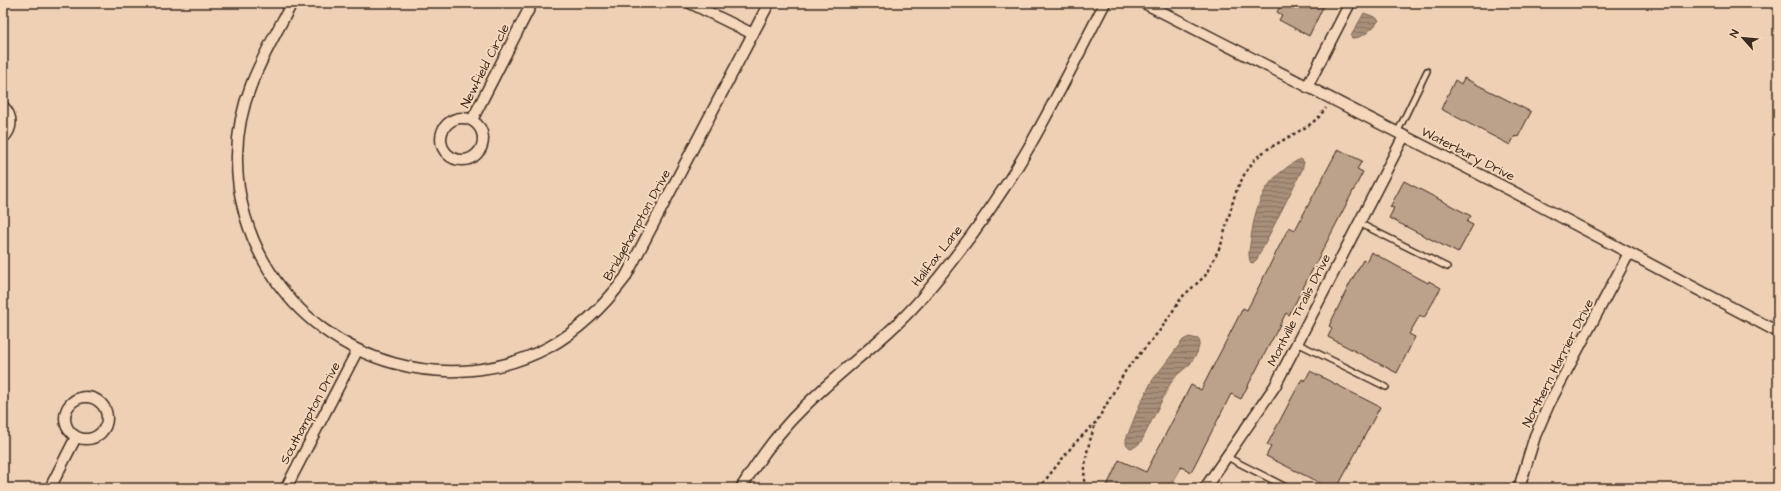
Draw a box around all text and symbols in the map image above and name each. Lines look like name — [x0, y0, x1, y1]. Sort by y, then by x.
north arrow — [1723, 18, 1763, 58]
street label: Newfield Circle — [456, 21, 514, 111]
text: N — [1726, 27, 1743, 40]
street label: Waterbury Drive — [1418, 123, 1518, 186]
street label: Bridgehampton Drive — [599, 166, 676, 284]
street label: Halifax Lane — [907, 222, 967, 290]
street label: Montville Trails Drive — [1263, 251, 1335, 369]
street label: Northern Harrier Drive — [1518, 296, 1598, 430]
street label: Southampton Drive — [275, 359, 345, 467]

